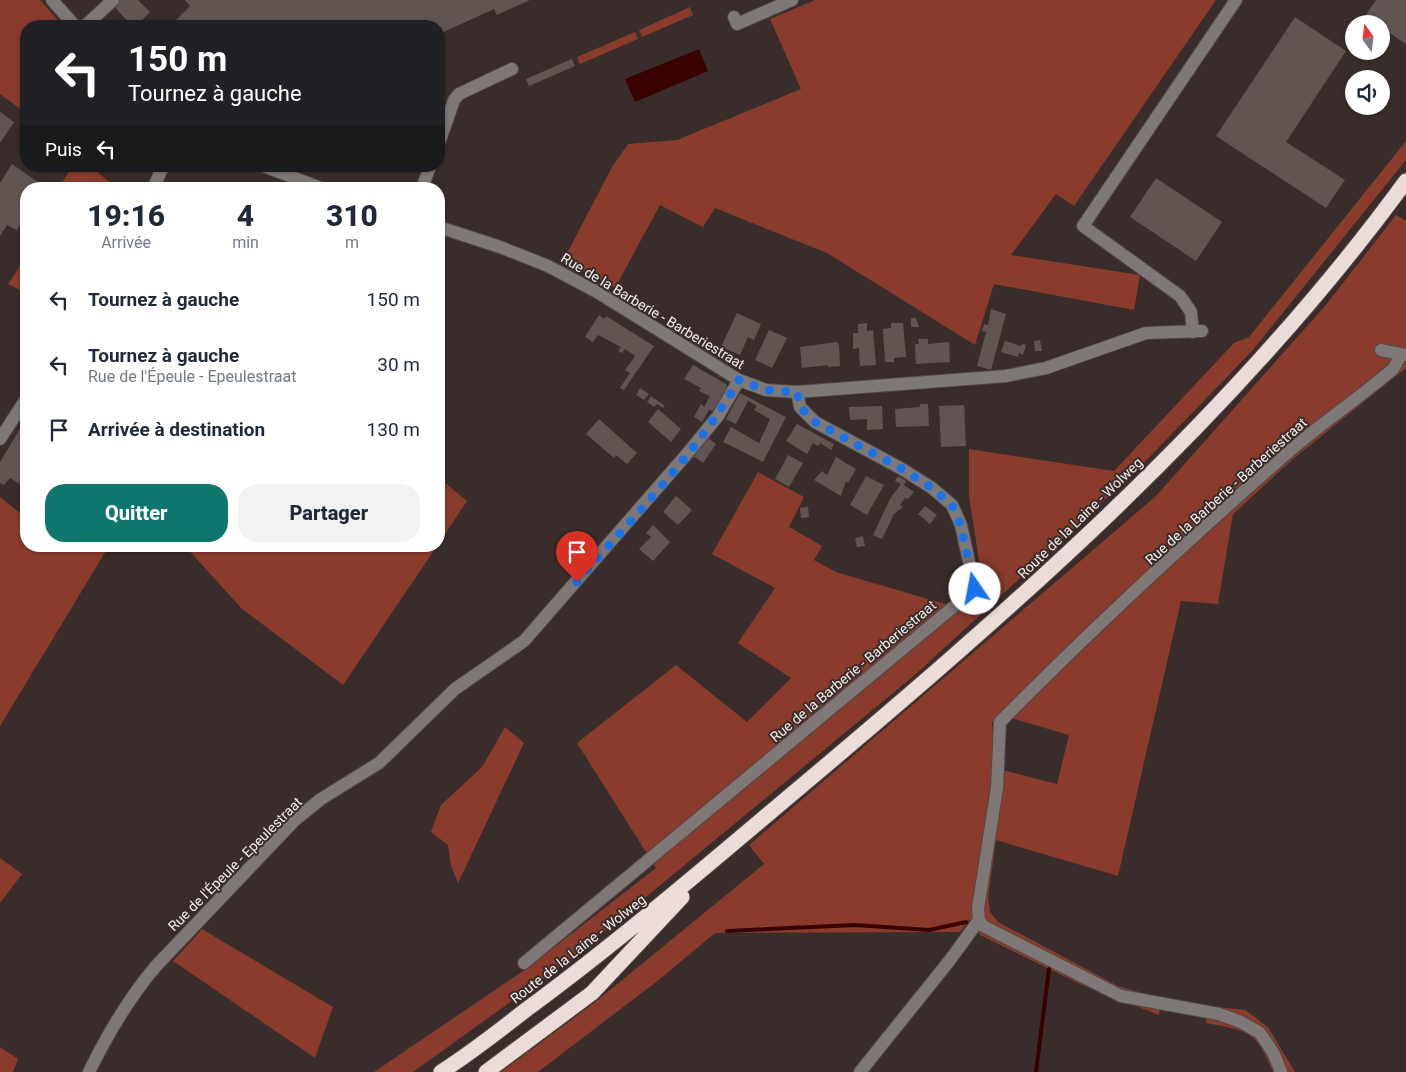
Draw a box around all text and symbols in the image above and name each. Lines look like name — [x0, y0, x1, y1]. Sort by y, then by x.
north arrow — [1345, 15, 1390, 60]
map controls — [1345, 15, 1390, 115]
text: 150 m — [128, 39, 227, 80]
icon: left — [45, 40, 110, 105]
button: sound — [1345, 70, 1390, 115]
text: Tournez à gauche — [128, 81, 302, 106]
icon: left — [92, 135, 120, 163]
text: Puis — [45, 138, 82, 161]
text: 19:16 — [87, 198, 165, 233]
text: 4 — [237, 198, 254, 233]
text: 310 — [326, 198, 378, 233]
text: Arrivée — [101, 233, 151, 252]
text: min — [232, 233, 259, 252]
text: m — [345, 233, 359, 252]
street label: Rue de la Barberie - Barberiestraat — [558, 250, 748, 372]
icon: left — [45, 286, 73, 314]
text: Tournez à gauche — [88, 288, 239, 311]
text: 150 m — [367, 288, 420, 311]
text: Tournez à gauche — [88, 344, 239, 367]
icon: left — [45, 351, 73, 379]
text: 30 m — [377, 353, 420, 376]
text: Rue de l'Épeule - Epeulestraat — [88, 367, 296, 386]
street label: Rue de la Barberie - Barberiestraat — [1142, 414, 1310, 568]
icon: arrive — [45, 416, 73, 444]
text: Arrivée à destination — [88, 418, 265, 441]
text: 130 m — [367, 418, 420, 441]
street label: Route de la Laine - Wolweg — [1014, 454, 1146, 582]
button: Quitter — [45, 484, 228, 542]
button: Partager — [238, 484, 420, 542]
pin — [556, 531, 598, 582]
icon: arrive — [563, 538, 591, 566]
position arrow — [948, 562, 1000, 614]
street label: Rue de la Barberie - Barberiestraat — [767, 597, 939, 745]
street label: Rue de l'Épeule - Epeulestraat — [164, 793, 305, 934]
street label: Route de la Laine - Wolweg — [507, 891, 649, 1007]

